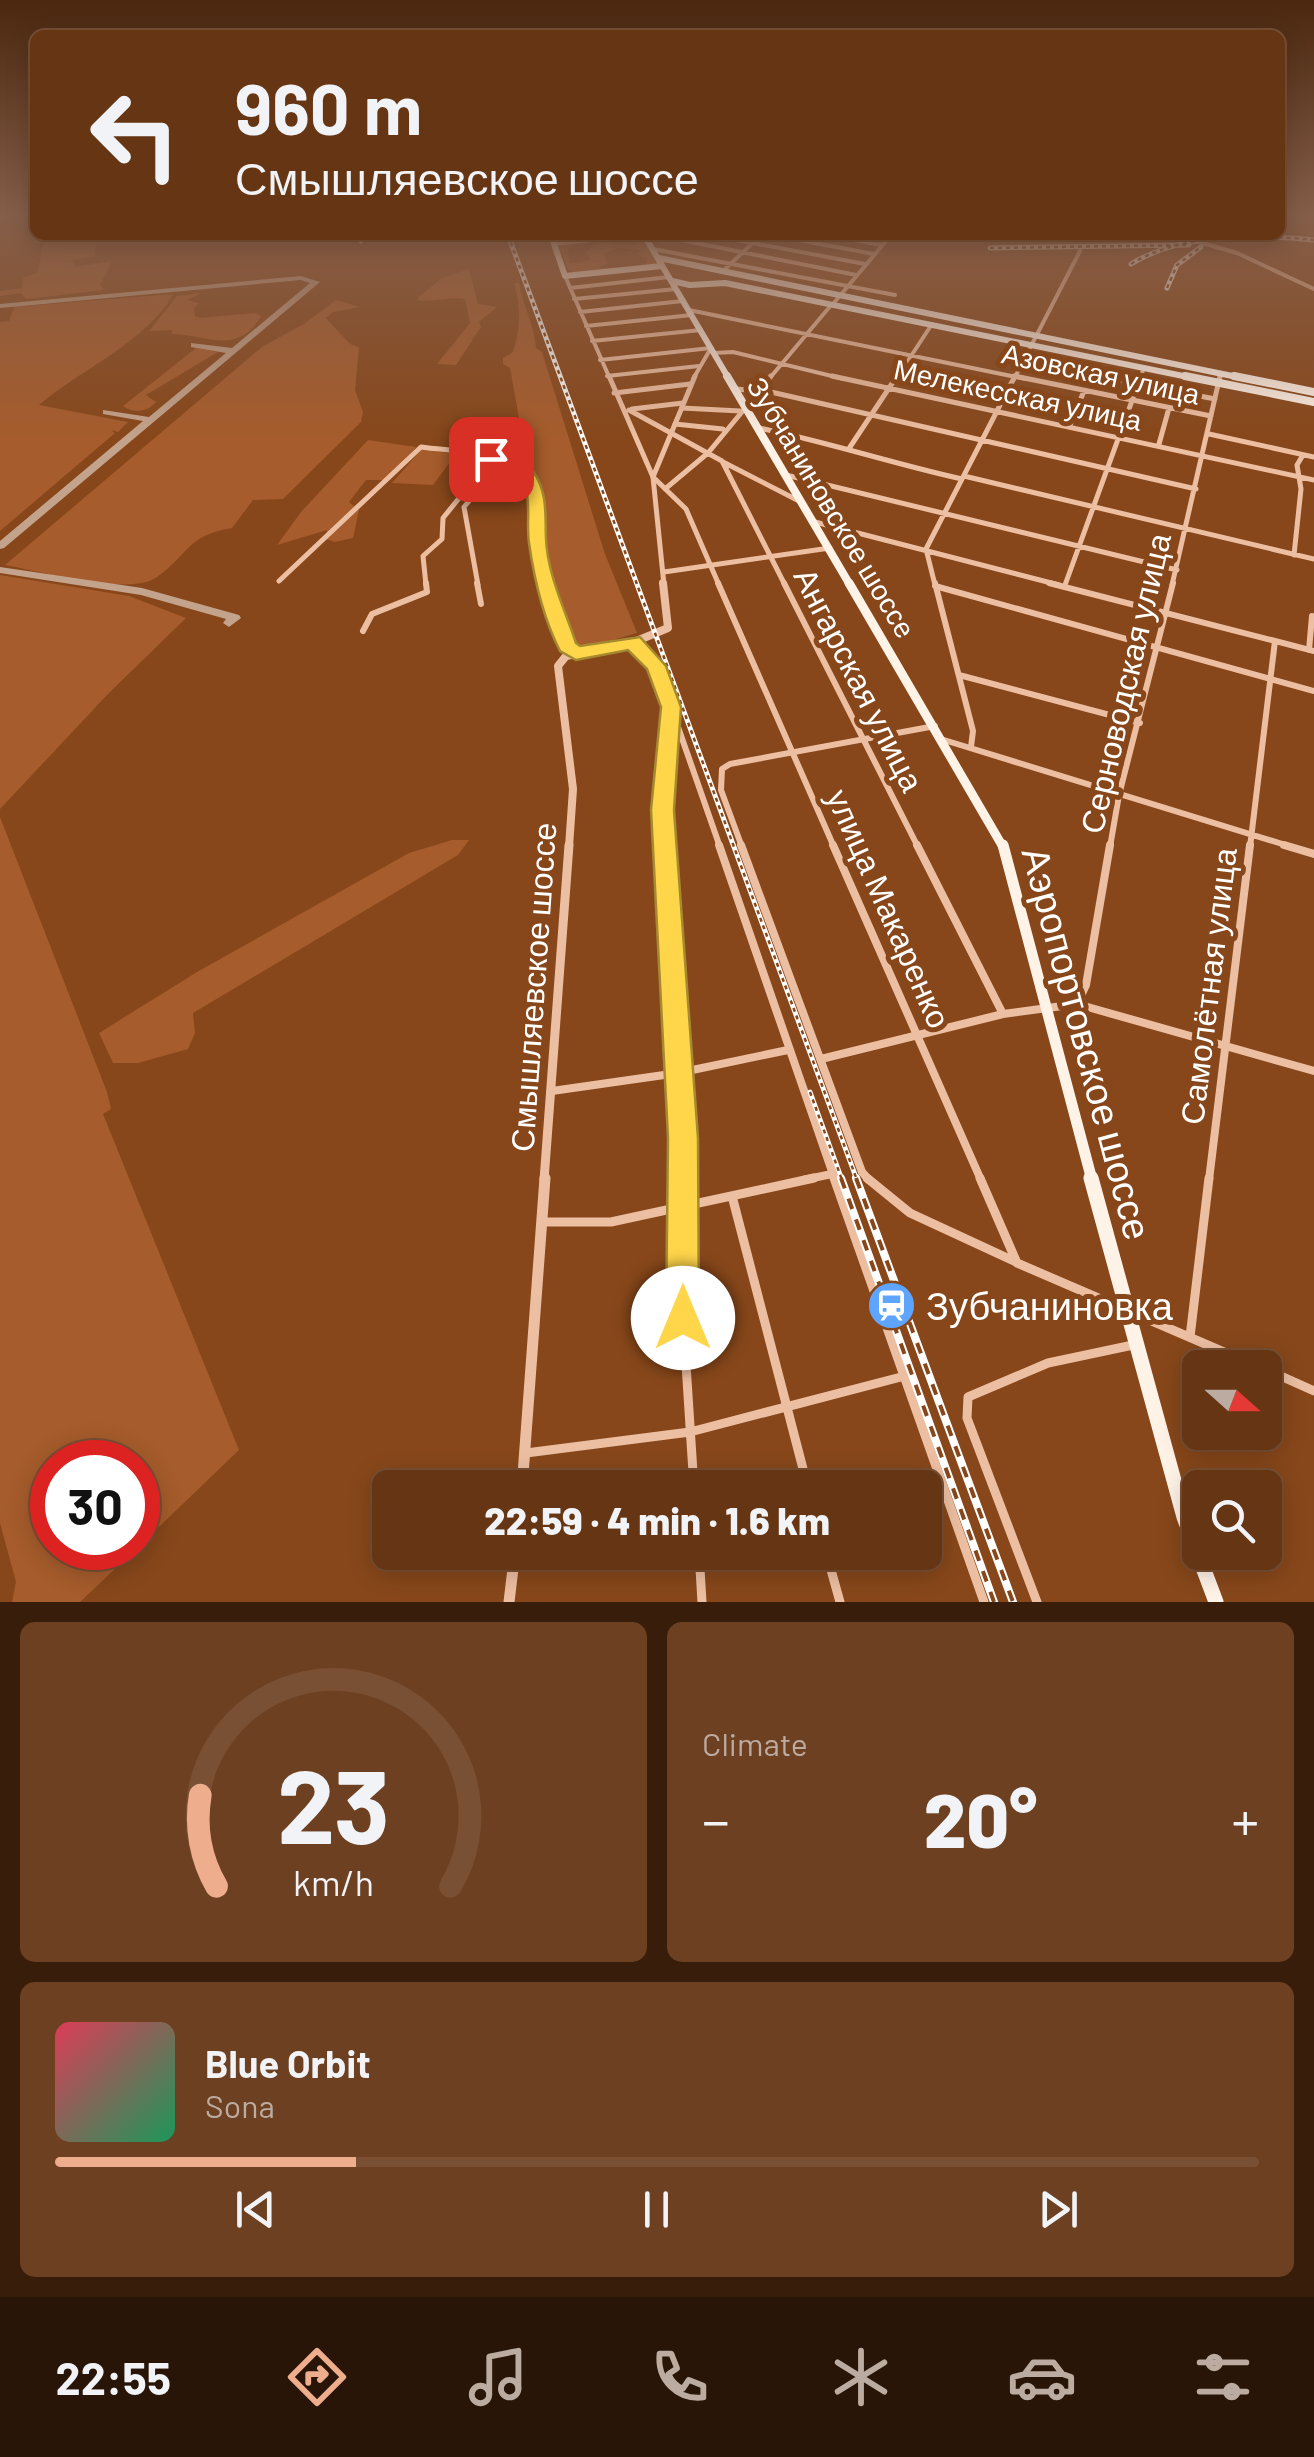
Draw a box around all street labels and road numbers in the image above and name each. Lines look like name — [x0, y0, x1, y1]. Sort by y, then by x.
street label: Азовская улица — [999, 335, 1203, 411]
street label: Мелекесская улица — [891, 351, 1145, 437]
street label: Зубчаниновское шоссе — [741, 370, 923, 644]
street label: Серноводская улица — [1071, 529, 1178, 837]
street label: Ангарская улица — [786, 561, 933, 798]
street label: улица Макаренко — [819, 783, 960, 1034]
street label: Смышляевское шоссе — [502, 821, 562, 1153]
street label: Аэропортовское шоссе — [1013, 842, 1163, 1244]
street label: Самолётная улица — [1171, 845, 1244, 1127]

